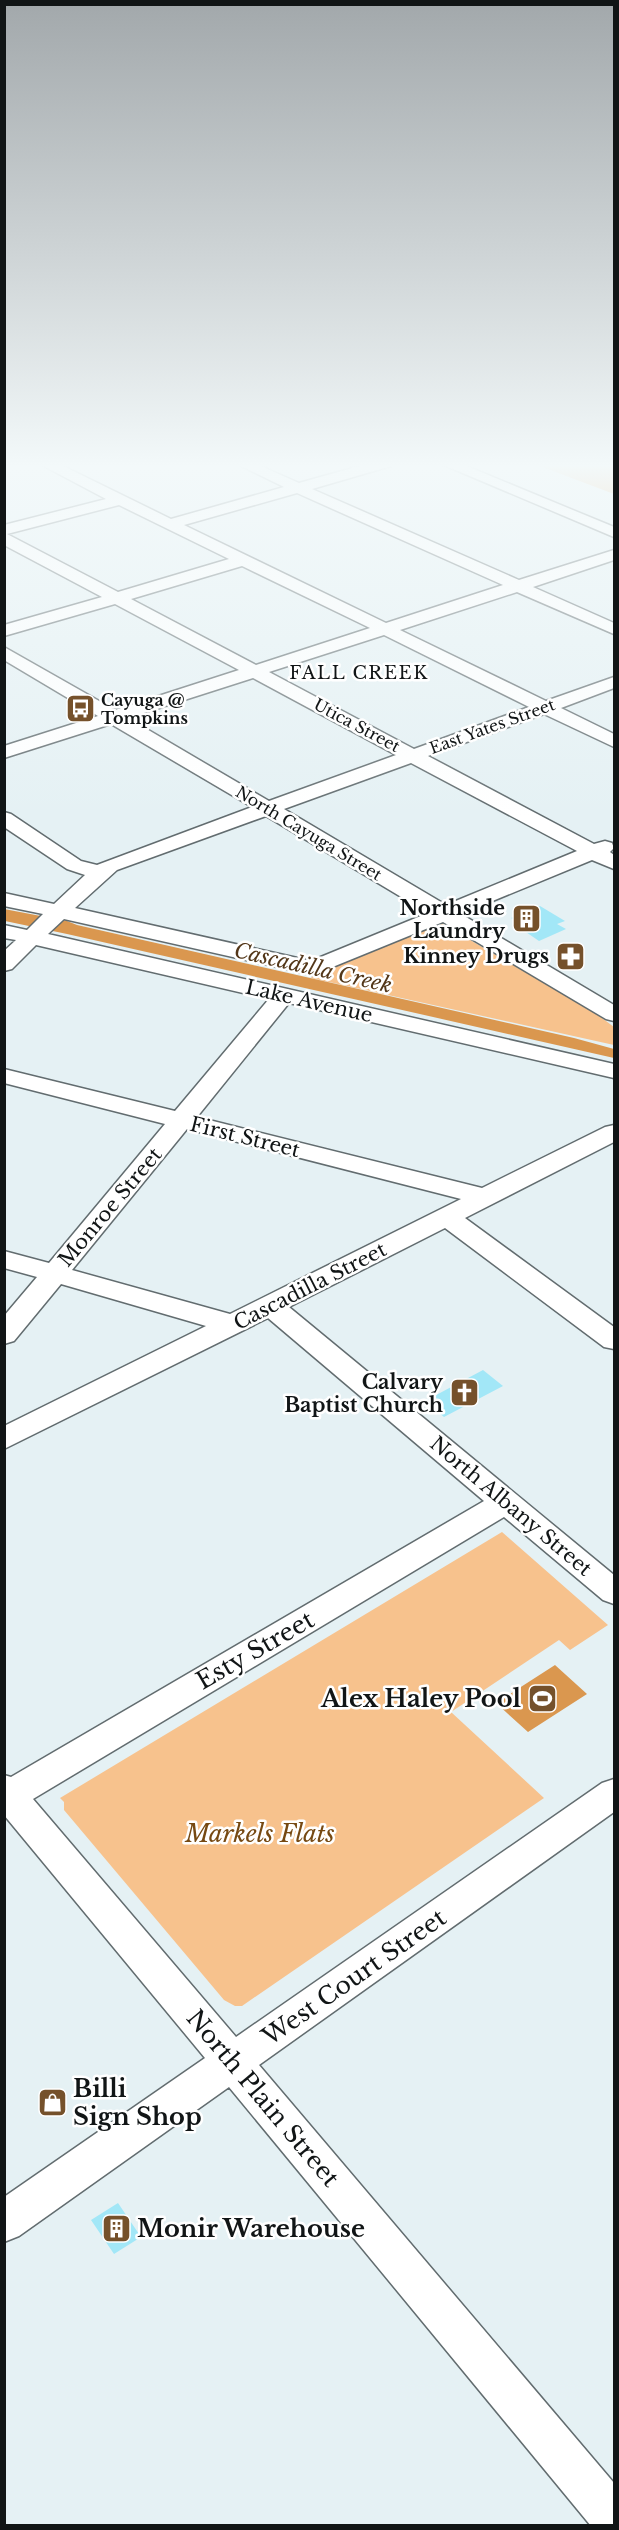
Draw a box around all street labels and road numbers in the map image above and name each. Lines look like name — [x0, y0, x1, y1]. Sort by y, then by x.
street label: Utica Street — [310, 694, 404, 756]
street label: East Yates Street — [427, 694, 557, 758]
street label: North Cayuga Street — [232, 781, 386, 885]
street label: Lake Avenue — [243, 975, 375, 1027]
street label: First Street — [188, 1112, 303, 1162]
street label: Monroe Street — [53, 1142, 167, 1271]
street label: Cascadilla Street — [230, 1237, 391, 1335]
street label: North Albany Street — [425, 1431, 597, 1581]
street label: Esty Street — [191, 1605, 319, 1695]
street label: West Court Street — [256, 1903, 451, 2052]
street label: North Plain Street — [181, 2004, 345, 2192]

